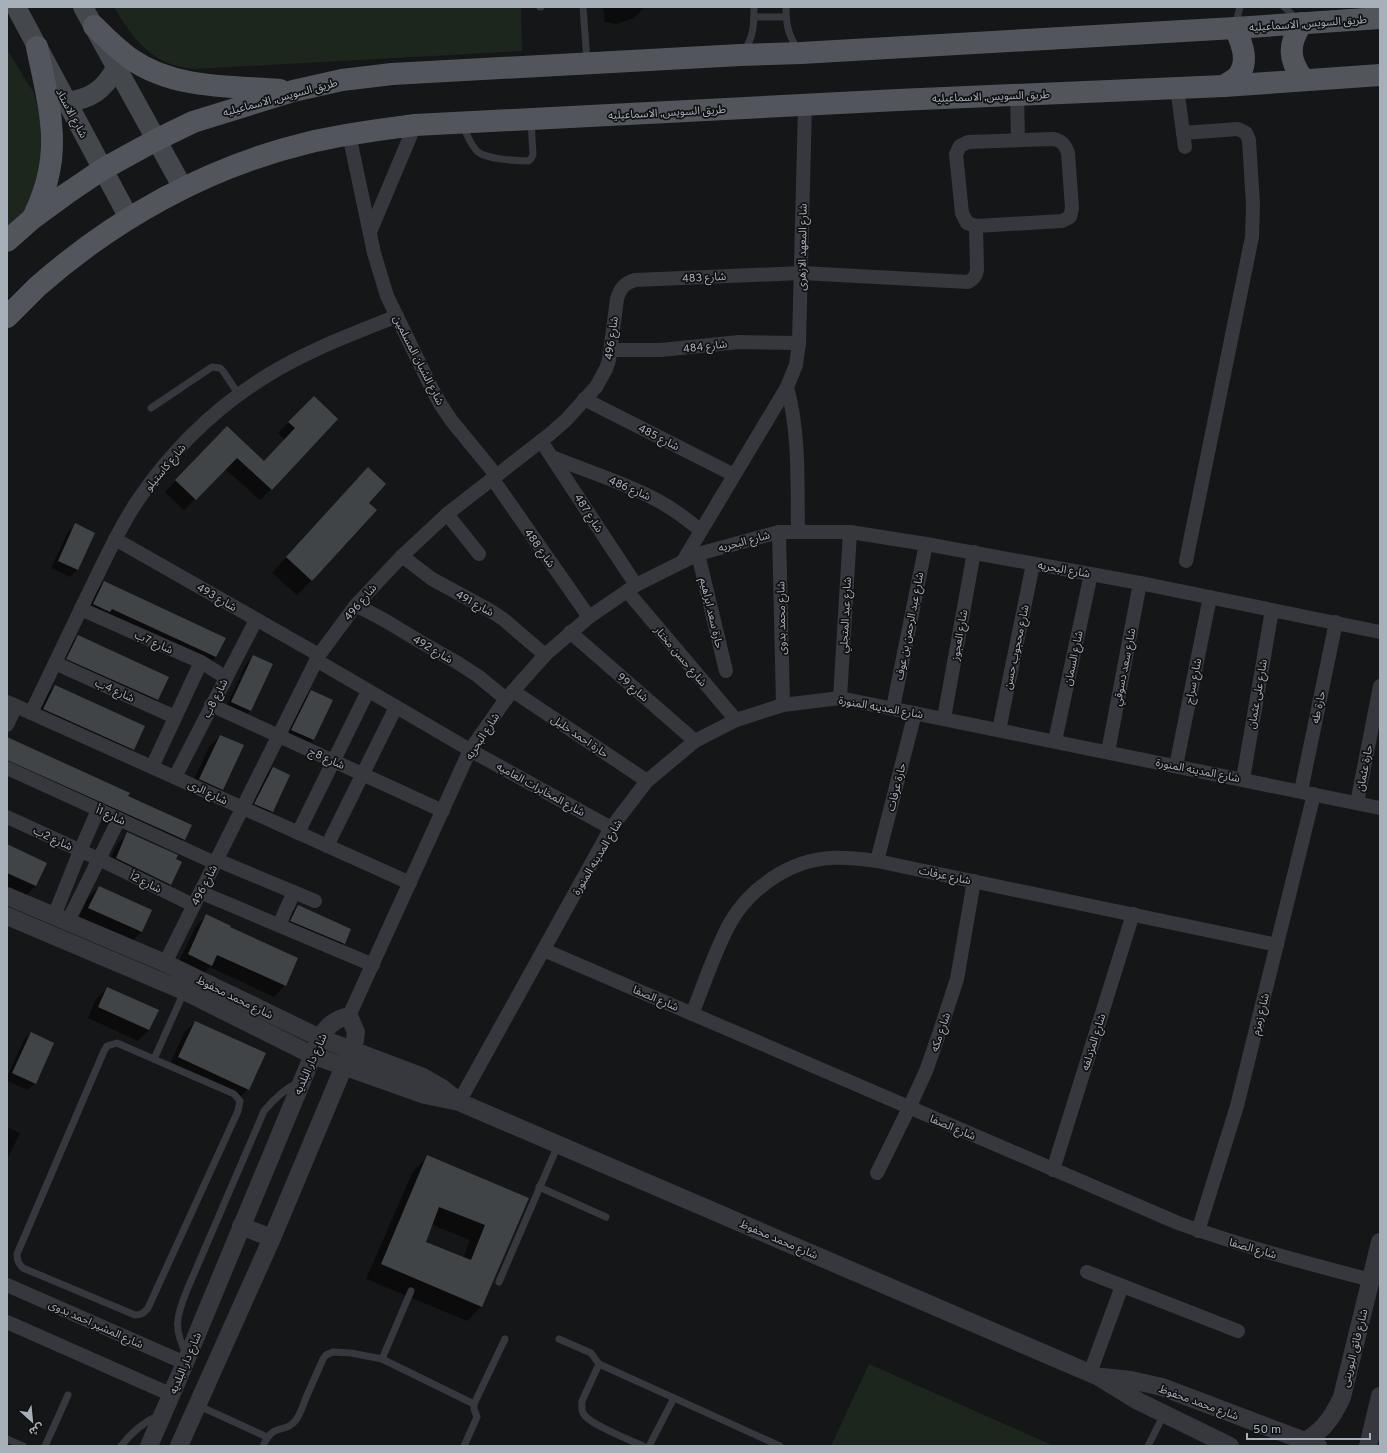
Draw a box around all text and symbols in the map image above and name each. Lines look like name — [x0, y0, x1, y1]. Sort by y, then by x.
street label: طريق السويس, الاسماعيليه — [1249, 13, 1367, 35]
street label: طريق السويس, الاسماعيليه — [221, 76, 339, 120]
street label: شارع الاستاد — [52, 86, 90, 141]
street label: طريق السويس, الاسماعيليه — [932, 88, 1050, 106]
street label: طريق السويس, الاسماعيليه — [608, 103, 726, 123]
street label: شارع المعهد الازهرى — [795, 203, 811, 291]
street label: شارع 483 — [682, 270, 727, 286]
street label: شارع الشبان المسلمين — [389, 313, 447, 408]
street label: شارع 496 — [602, 315, 622, 361]
street label: شارع 484 — [682, 337, 728, 357]
street label: شارع 485 — [636, 422, 682, 454]
street label: شارع كاستيلو — [142, 441, 190, 494]
street label: شارع 486 — [607, 474, 653, 504]
street label: شارع 487 — [571, 492, 606, 536]
street label: شارع 488 — [521, 526, 558, 571]
street label: شارع البحريه — [717, 528, 772, 556]
street label: شارع البحريه — [1037, 558, 1091, 582]
street label: شارع عبد الرحمن بن عوف — [893, 571, 927, 681]
street label: شارع عبد المتجلي — [837, 576, 857, 654]
street label: حارة سعد ابراهيم — [695, 577, 726, 651]
street label: شارع 493 — [194, 581, 239, 615]
street label: شارع 496 — [341, 581, 380, 624]
street label: شارع محمد بدوى — [774, 581, 790, 655]
street label: شارع 491 — [453, 588, 496, 620]
street label: شارع محجوب حسن — [1001, 603, 1033, 691]
street label: شارع العجوز — [948, 608, 971, 663]
street label: شارع حسن مختار — [650, 623, 710, 690]
street label: شارع سعد دسوقي — [1111, 627, 1141, 708]
street label: شارع 7ب — [132, 628, 175, 658]
street label: شارع السمان — [1061, 629, 1087, 687]
street label: شارع 492 — [410, 633, 455, 667]
street label: شارع سراج — [1183, 657, 1205, 705]
street label: شارع على عثمان — [1245, 658, 1271, 730]
street label: شارع 99 — [614, 670, 651, 705]
street label: شارع 4ب — [93, 676, 137, 706]
street label: شارع 8ب — [200, 676, 232, 720]
street label: حارة طه — [1309, 689, 1329, 725]
street label: شارع المدينه المنورة — [837, 694, 925, 722]
street label: شارع البحريه — [463, 710, 503, 763]
street label: حارة احمد خليل — [548, 713, 611, 761]
street label: حارة عثمان — [1354, 743, 1376, 793]
street label: شارع 8ج — [306, 745, 347, 773]
street label: شارع المدينه المنورة — [1154, 756, 1242, 786]
street label: شارع المخابرات العاميه — [494, 760, 587, 820]
street label: حارة عرفات — [884, 761, 910, 813]
street label: شارع الرى — [185, 778, 230, 808]
street label: شارع 1أ — [94, 803, 128, 829]
street label: شارع المدينه المنورة — [570, 817, 626, 898]
street label: شارع 2ب — [31, 824, 75, 854]
street label: شارع 496 — [189, 862, 221, 908]
street label: شارع عرفات — [918, 864, 972, 888]
street label: شارع 2أ — [127, 869, 164, 897]
street label: شارع محمد محفوظ — [194, 973, 276, 1023]
street label: شارع الصفا — [631, 983, 681, 1015]
street label: شارع زمزم — [1249, 992, 1273, 1037]
street label: شارع مكه — [928, 1010, 954, 1054]
street label: شارع المزدلفه — [1079, 1012, 1109, 1072]
street label: شارع دار البلديه — [291, 1031, 331, 1097]
street label: شارع الصفا — [928, 1112, 978, 1144]
street label: شارع محمد محفوظ — [737, 1217, 820, 1263]
street label: شارع الصفا — [1227, 1236, 1278, 1262]
street label: شارع المشير احمد بدوى — [46, 1298, 145, 1352]
street label: شارع فائق البورينى — [1339, 1307, 1372, 1389]
street label: شارع دار البلديه — [167, 1330, 205, 1396]
street label: شارع محمد محفوظ — [1157, 1382, 1241, 1424]
north arrow — [12, 1401, 52, 1441]
scale bar — [1247, 1415, 1370, 1441]
text: ش — [26, 1419, 46, 1439]
text: 50 m — [1253, 1422, 1281, 1438]

